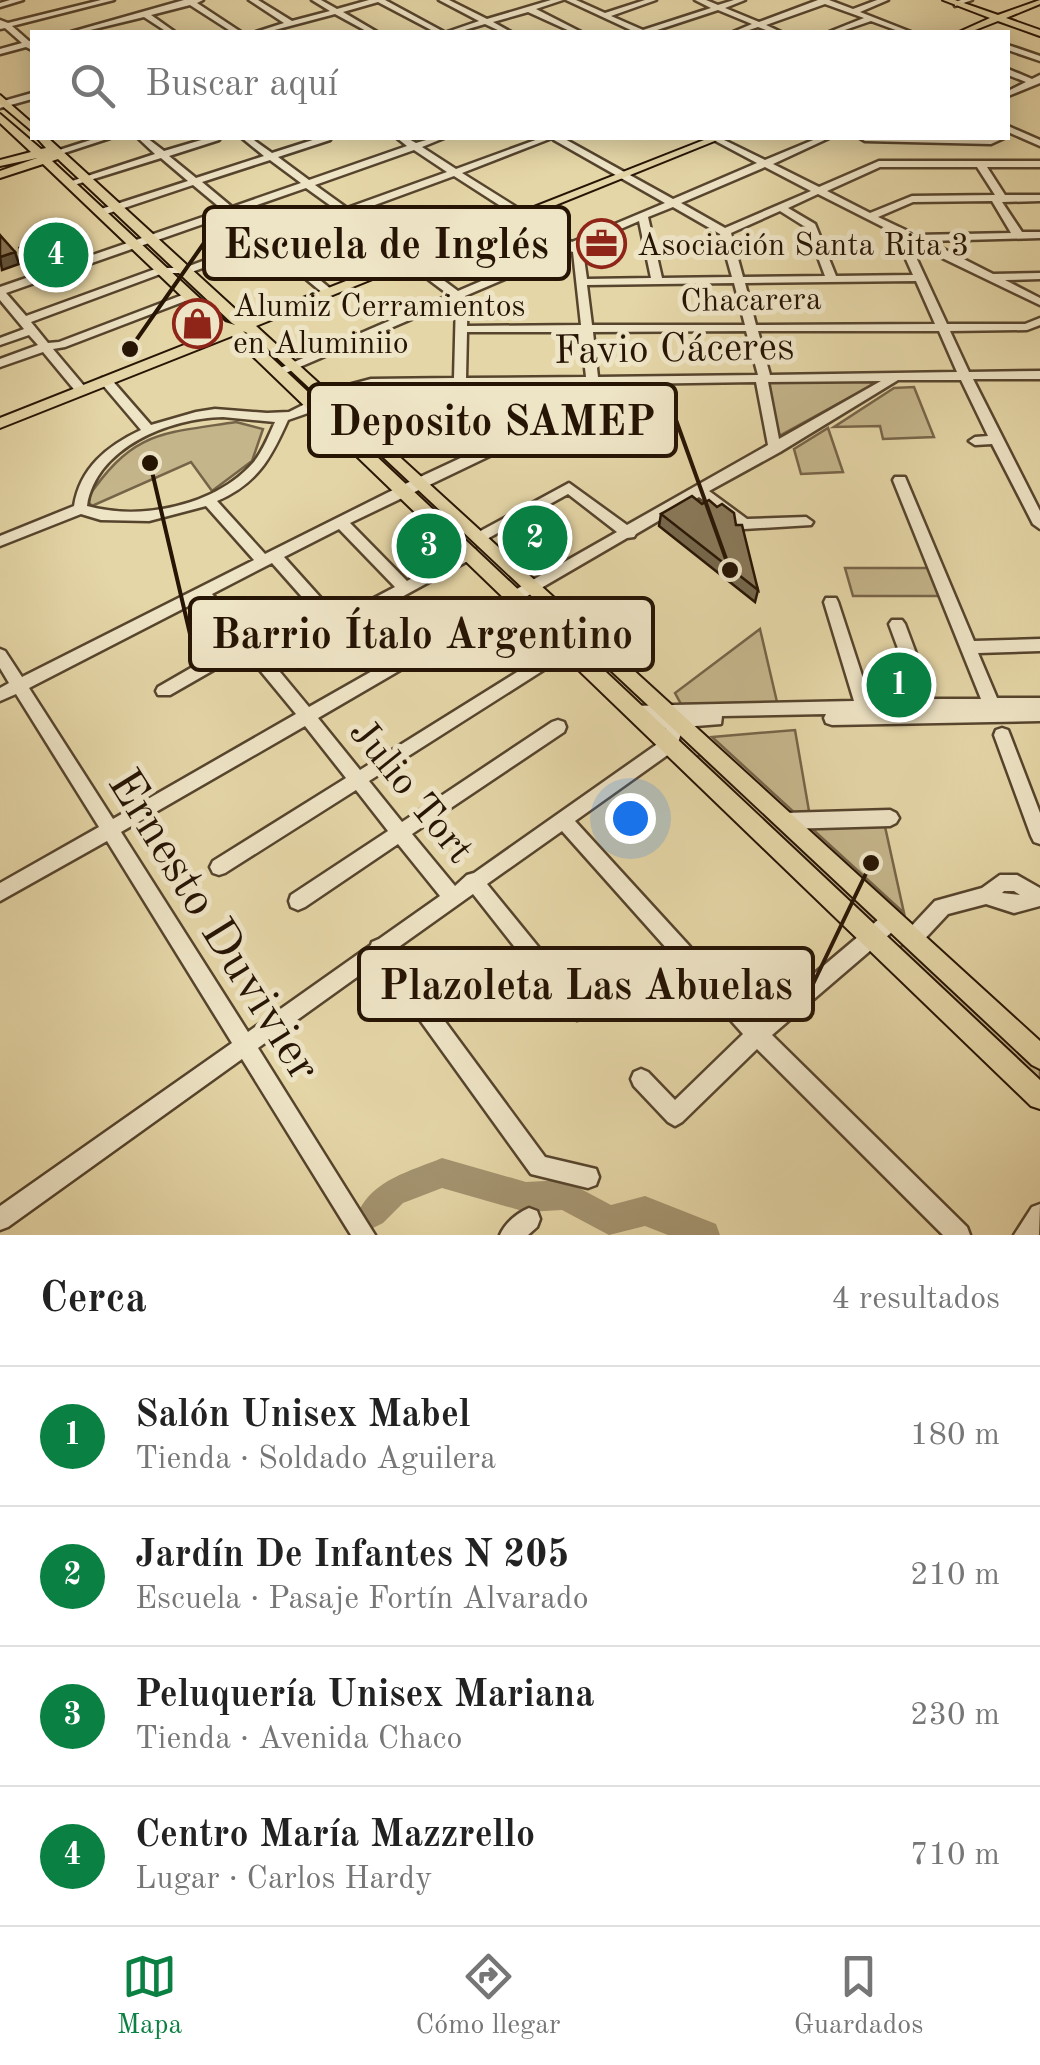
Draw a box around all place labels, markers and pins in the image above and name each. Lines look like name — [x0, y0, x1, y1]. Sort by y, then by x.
callout: Escuela de Inglés — [204, 207, 569, 279]
pin: 4 — [23, 218, 88, 292]
office icon: Asociación Santa Rita 3 — [576, 218, 628, 270]
place label: Asociación Santa Rita 3 — [637, 231, 969, 263]
place label: Alumiz Cerramientos en Aluminiio — [233, 292, 525, 361]
shop icon: Alumiz Cerramientos en Aluminiio — [172, 297, 224, 349]
callout: Deposito SAMEP — [309, 384, 676, 456]
pin: 2 — [502, 500, 568, 576]
pin: 3 — [396, 508, 462, 584]
callout: Barrio Ítalo Argentino — [190, 598, 653, 670]
pin: 1 — [866, 648, 932, 722]
callout: Plazoleta Las Abuelas — [359, 948, 813, 1020]

